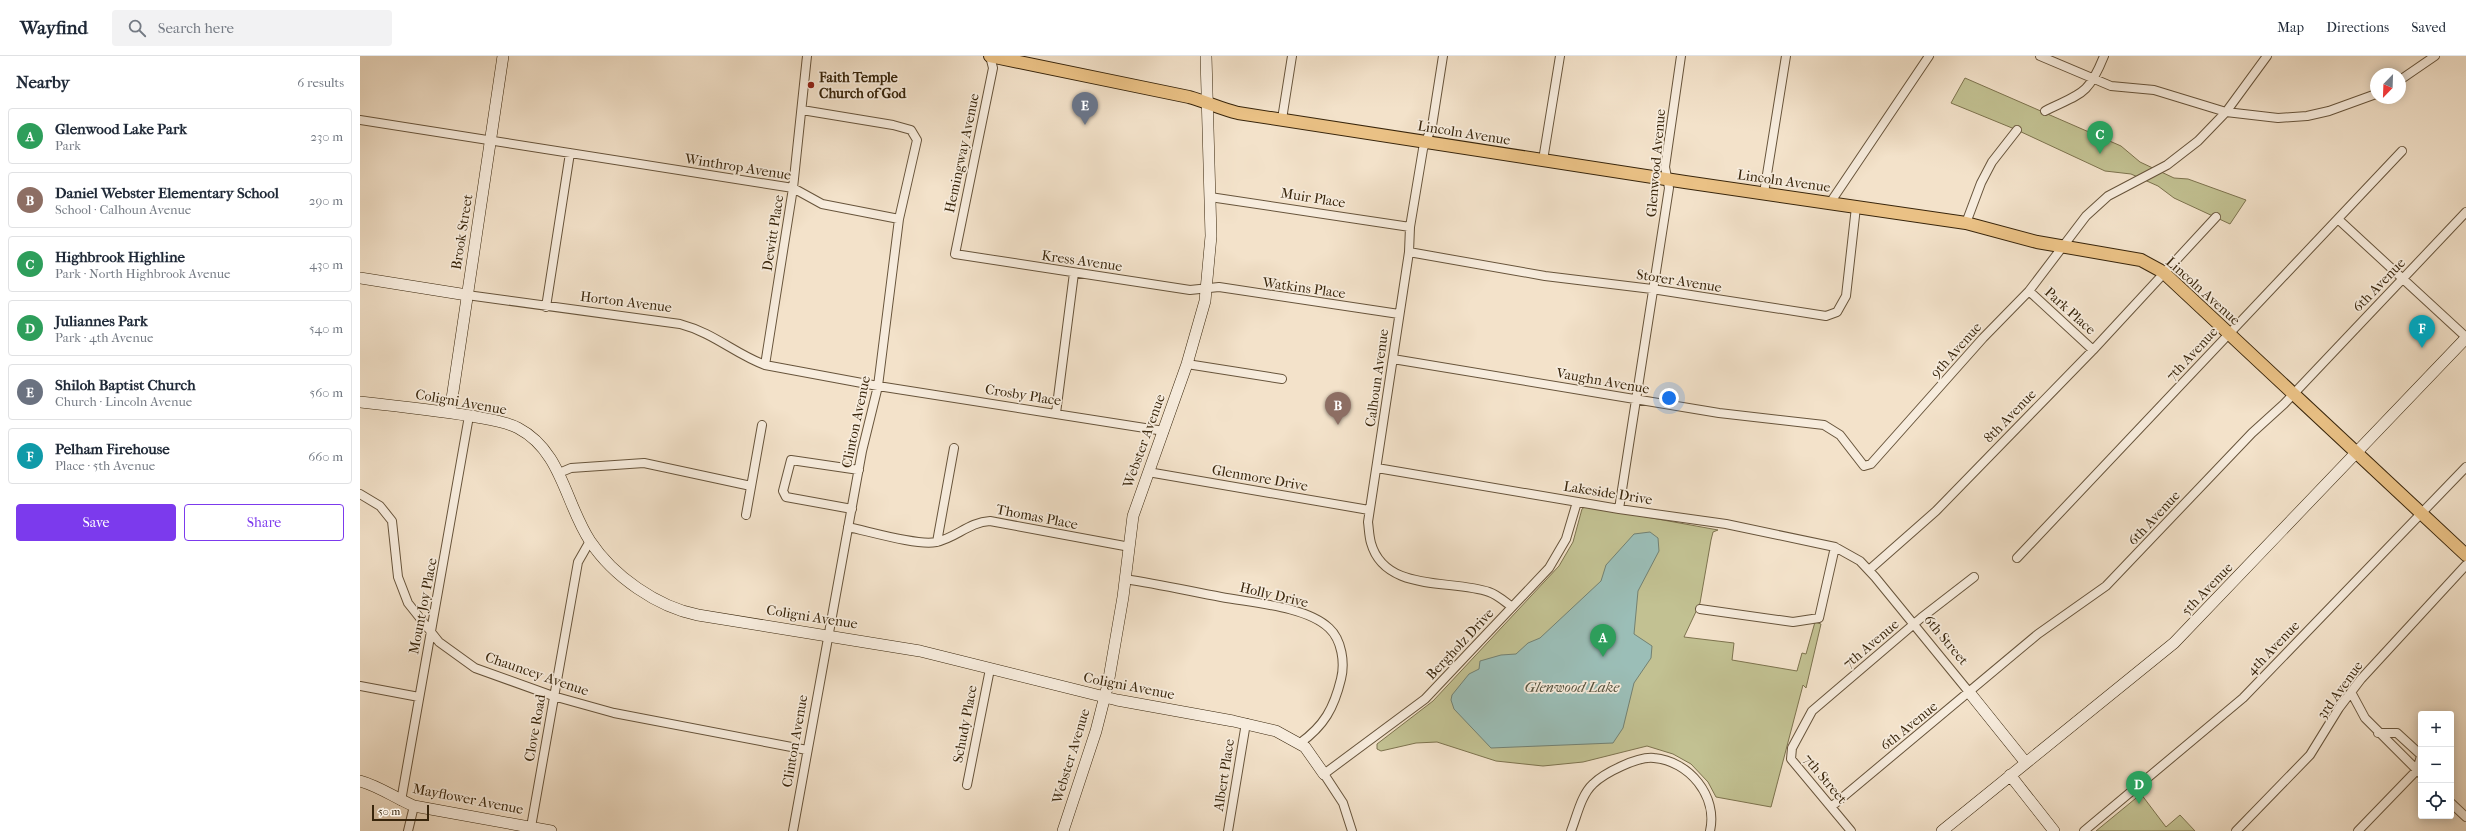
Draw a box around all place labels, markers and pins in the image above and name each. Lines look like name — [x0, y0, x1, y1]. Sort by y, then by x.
place label: Faith Temple Church of God — [818, 69, 908, 102]
marker: Faith Temple Church of God — [806, 80, 816, 90]
pin: E — [1072, 92, 1098, 125]
pin: C — [2087, 121, 2113, 154]
pin: F — [2409, 315, 2435, 348]
pin: B — [1325, 392, 1351, 425]
pin: A — [1590, 624, 1616, 657]
pin: D — [2126, 771, 2152, 804]

